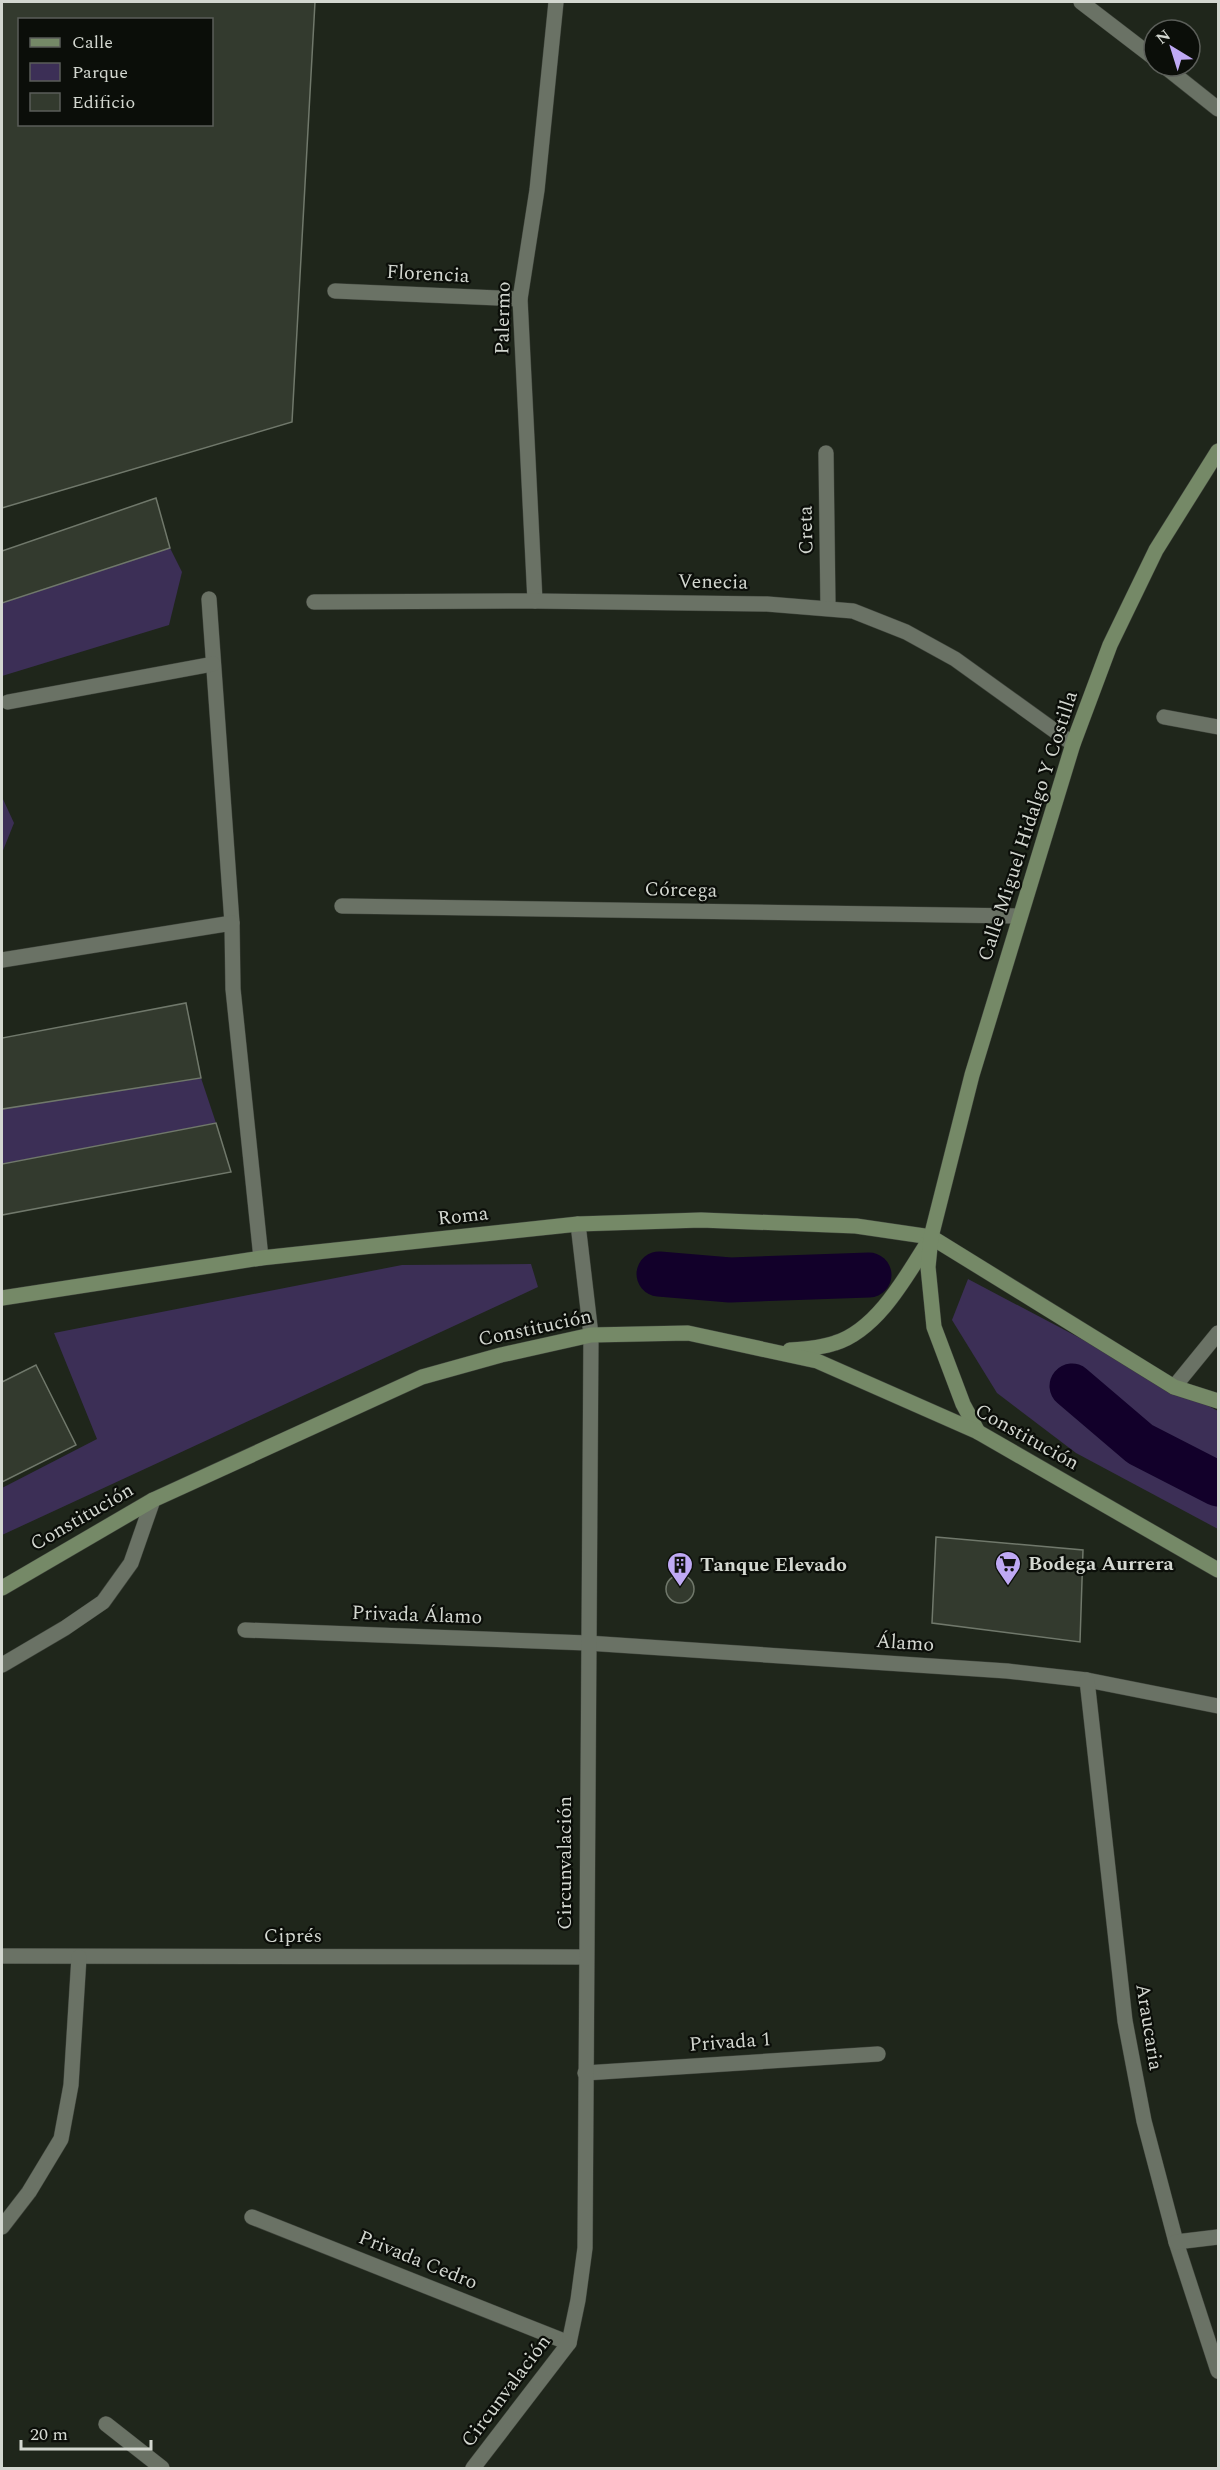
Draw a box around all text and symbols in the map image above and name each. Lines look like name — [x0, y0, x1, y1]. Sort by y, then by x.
legend — [18, 18, 213, 126]
north arrow — [1142, 18, 1202, 78]
text: N — [1151, 23, 1176, 50]
text: Calle — [72, 29, 113, 56]
text: Parque — [72, 59, 128, 86]
text: Edificio — [72, 89, 135, 116]
street label: Florencia — [386, 257, 471, 291]
street label: Palermo — [487, 281, 519, 355]
street label: Creta — [791, 505, 821, 555]
street label: Venecia — [678, 566, 749, 598]
street label: Calle Miguel Hidalgo Y Costilla — [970, 687, 1086, 965]
street label: Córcega — [644, 874, 718, 906]
street label: Roma — [436, 1198, 490, 1234]
street label: Constitución — [475, 1301, 595, 1355]
street label: Constitución — [969, 1396, 1085, 1478]
street label: Constitución — [25, 1475, 139, 1559]
supermarket icon: Bodega Aurrera — [993, 1549, 1023, 1587]
place label: Bodega Aurrera — [1028, 1549, 1175, 1579]
building icon: Tanque Elevado — [665, 1550, 695, 1588]
place label: Tanque Elevado — [700, 1550, 847, 1580]
street label: Privada Álamo — [351, 1598, 483, 1632]
street label: Álamo — [875, 1626, 935, 1660]
street label: Circunvalación — [550, 1796, 580, 1930]
street label: Ciprés — [264, 1921, 322, 1951]
street label: Araucaria — [1127, 1981, 1171, 2073]
street label: Privada 1 — [688, 2024, 772, 2060]
street label: Privada Cedro — [354, 2222, 482, 2298]
street label: Circunvalación — [454, 2328, 558, 2454]
scale bar — [21, 2413, 152, 2451]
text: 20 m — [30, 2421, 68, 2448]

